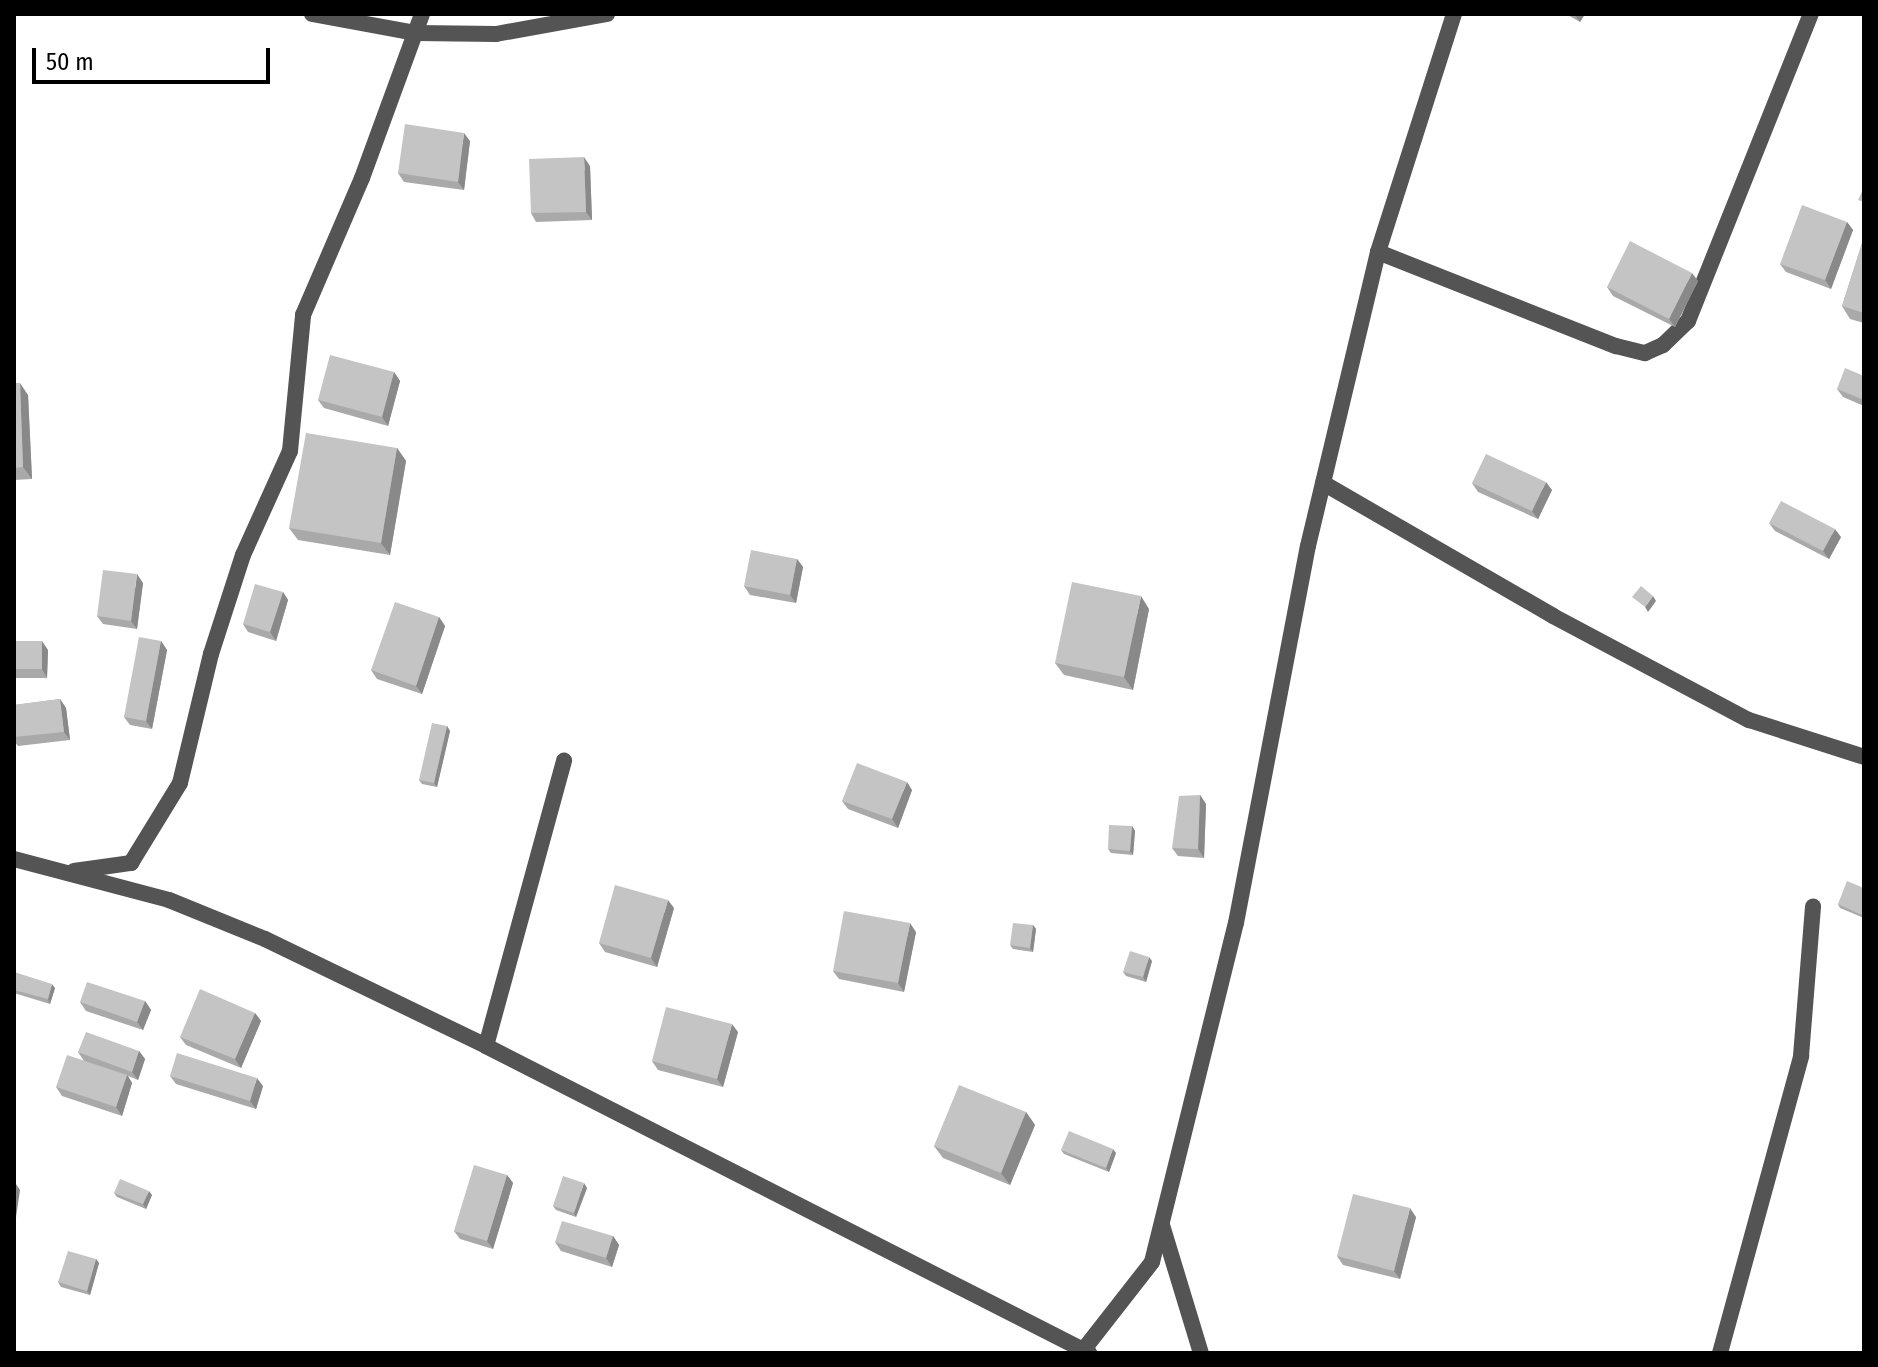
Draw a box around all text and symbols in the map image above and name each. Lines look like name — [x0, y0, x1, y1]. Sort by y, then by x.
scale bar — [36, 32, 274, 82]
text: 50 m — [46, 48, 94, 76]

